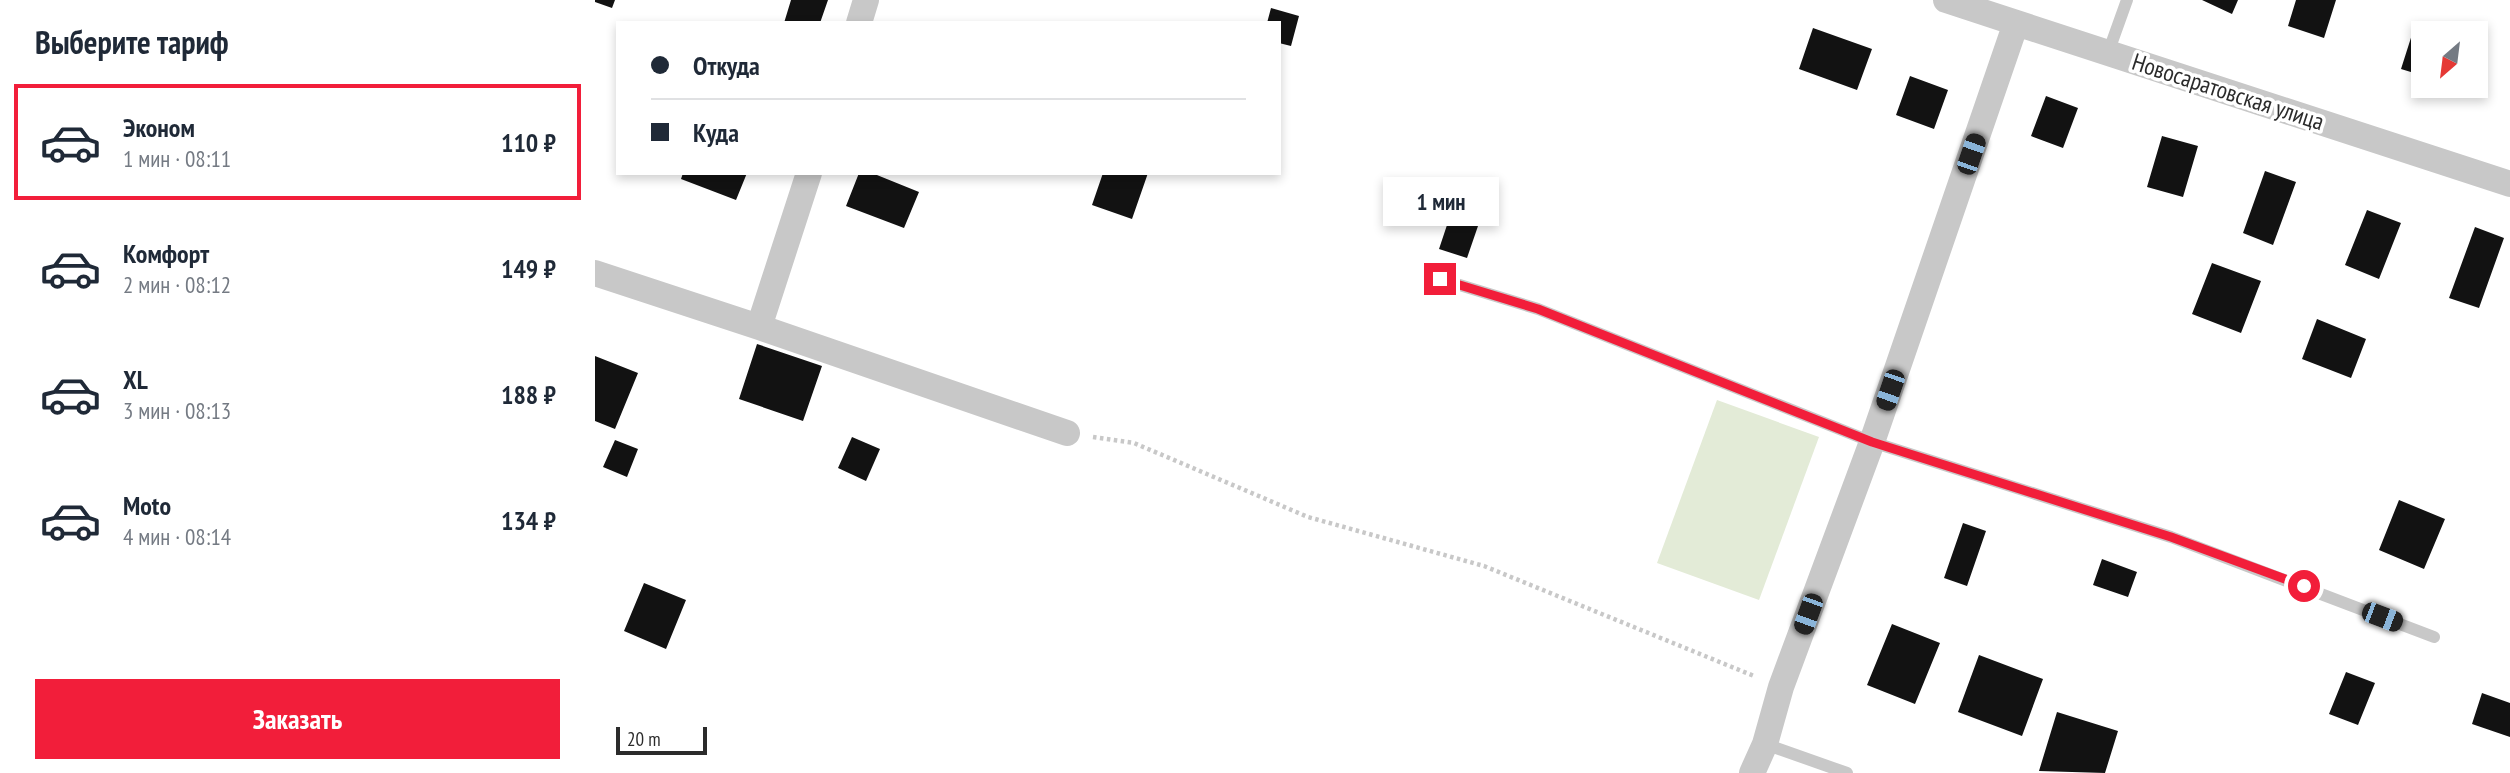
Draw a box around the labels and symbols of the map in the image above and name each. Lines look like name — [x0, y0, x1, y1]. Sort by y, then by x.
north arrow — [2411, 21, 2489, 98]
street label: Новосаратовская улица — [2128, 46, 2328, 137]
car — [1955, 131, 1988, 177]
callout: 1 мин — [1382, 177, 1498, 226]
route end — [1424, 263, 1456, 295]
car — [1874, 367, 1907, 413]
route start — [2288, 570, 2320, 602]
car — [1791, 591, 1826, 637]
car — [2359, 600, 2406, 634]
scale bar — [616, 724, 707, 756]

